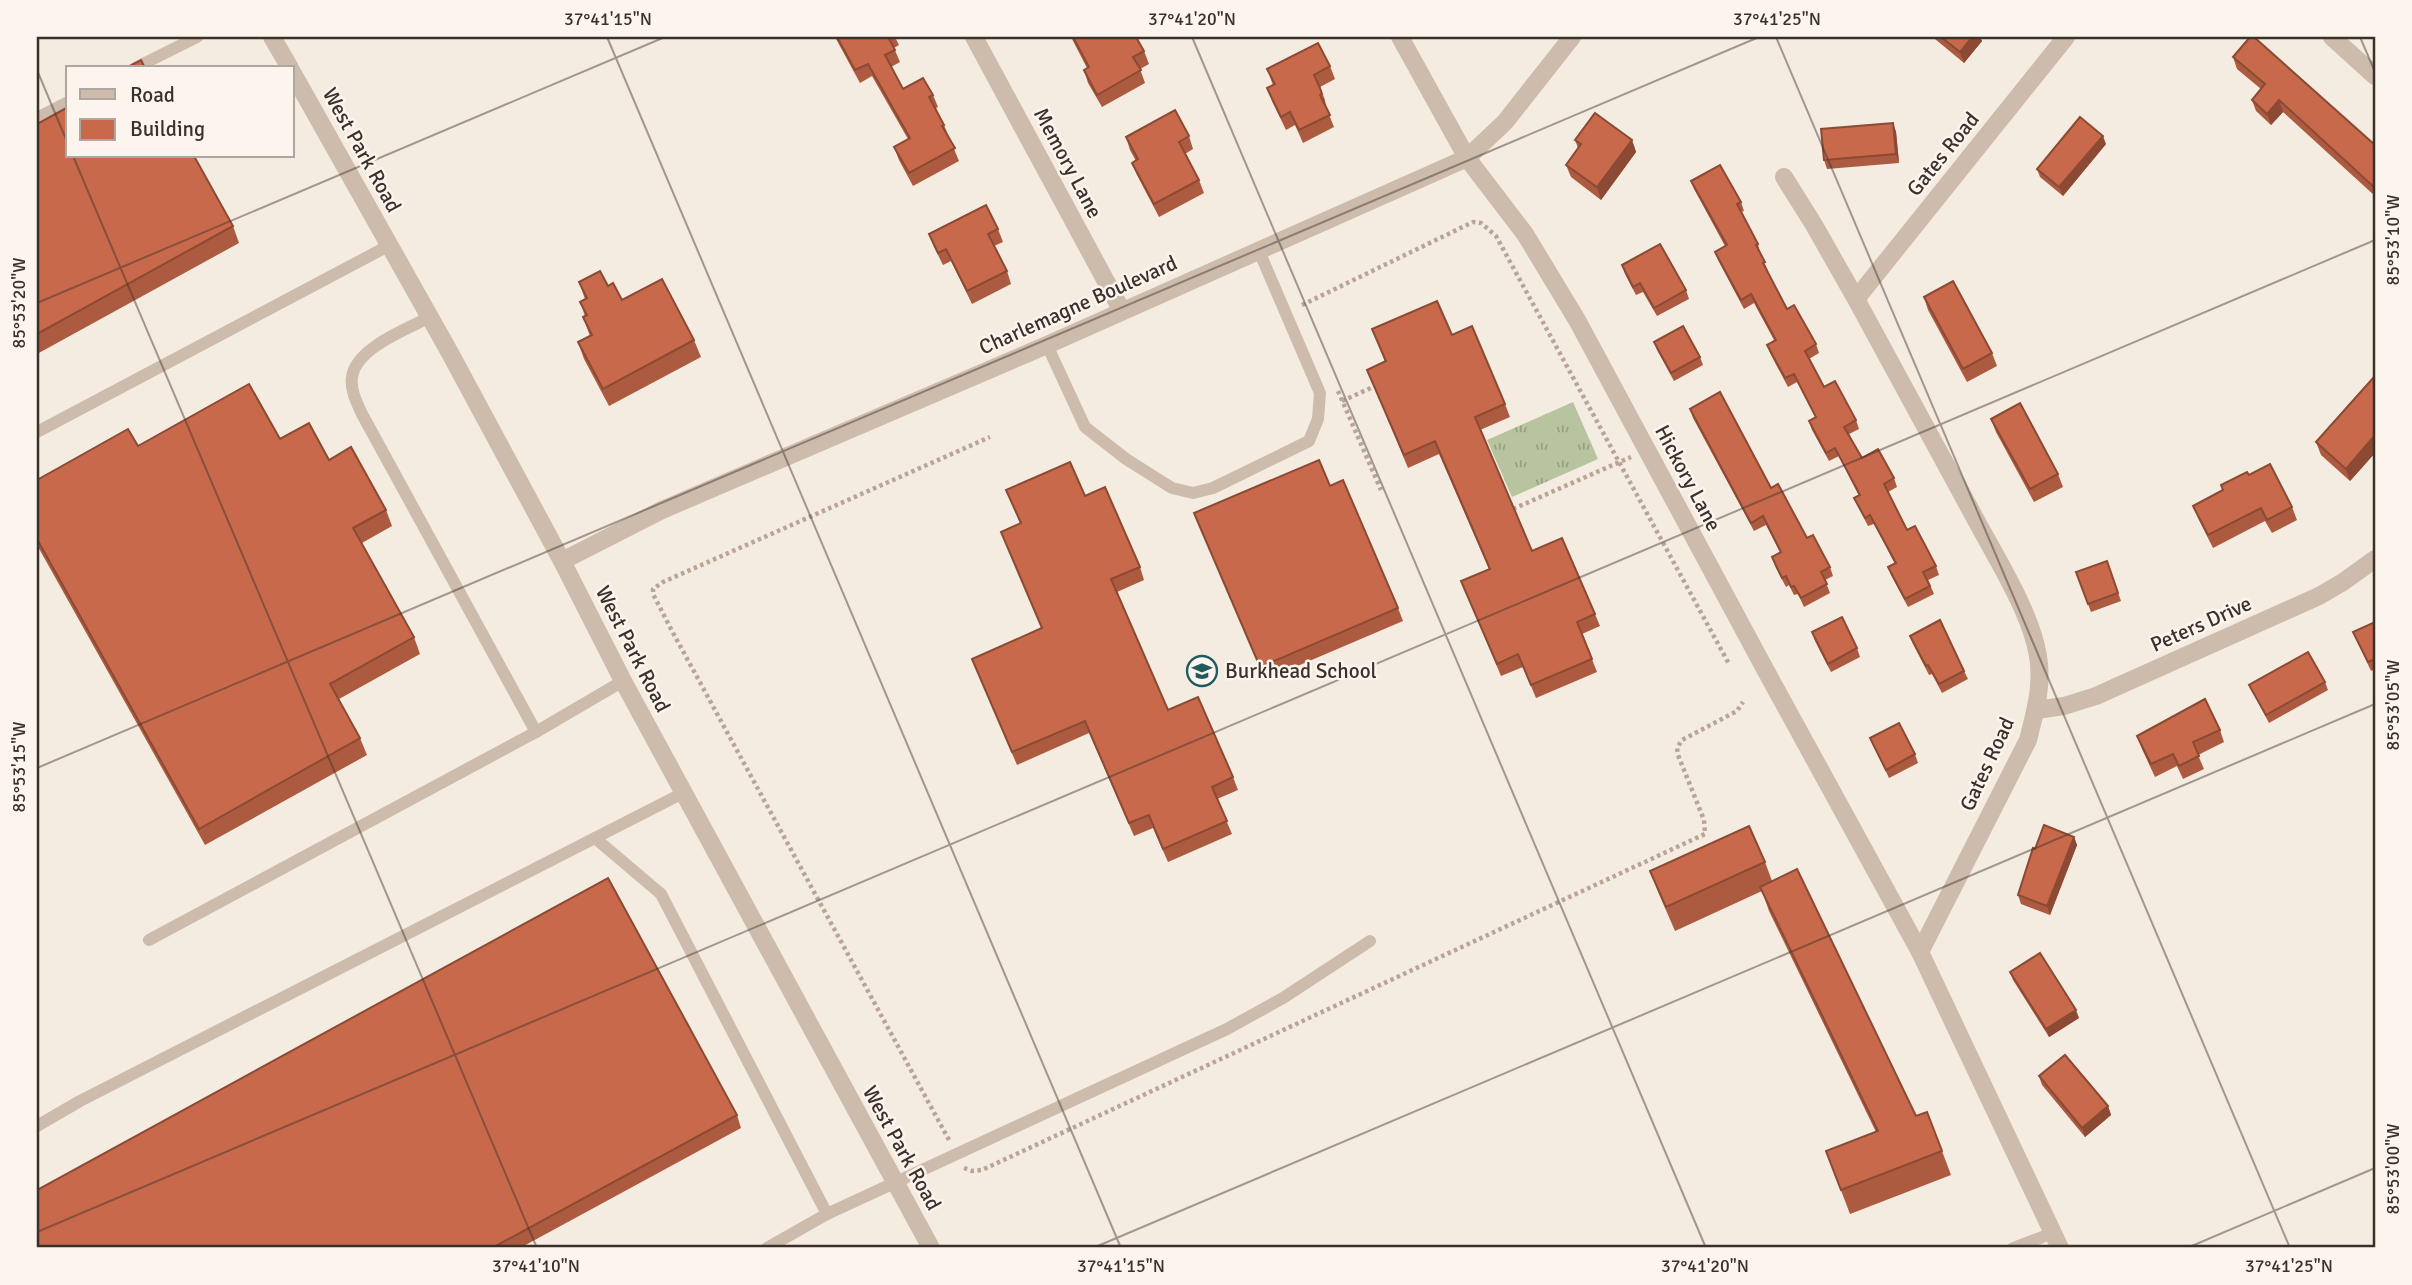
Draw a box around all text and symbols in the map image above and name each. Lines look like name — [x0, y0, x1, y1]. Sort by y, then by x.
text: 37°41'15"N — [564, 8, 652, 30]
text: 37°41'20"N — [1148, 8, 1236, 30]
text: 37°41'25"N — [1733, 8, 1821, 30]
legend — [66, 66, 294, 158]
text: Road — [130, 82, 175, 108]
street label: West Park Road — [317, 83, 407, 217]
street label: Memory Lane — [1028, 103, 1108, 223]
street label: Gates Road — [1901, 107, 1985, 201]
text: Building — [130, 116, 205, 142]
text: 85°53'10"W — [2382, 195, 2404, 285]
street label: Charlemagne Boulevard — [975, 250, 1181, 360]
text: 85°53'20"W — [8, 258, 30, 348]
street label: Hickory Lane — [1649, 420, 1727, 536]
street label: West Park Road — [590, 581, 676, 717]
street label: Peters Drive — [2146, 590, 2256, 658]
school or university icon: Burkhead School — [1185, 654, 1219, 688]
place label: Burkhead School — [1225, 658, 1377, 684]
text: 85°53'05"W — [2382, 660, 2404, 750]
street label: Gates Road — [1954, 713, 2020, 815]
text: 85°53'15"W — [8, 722, 30, 812]
street label: West Park Road — [857, 1081, 947, 1215]
text: 85°53'00"W — [2382, 1124, 2404, 1214]
text: 37°41'10"N — [492, 1255, 580, 1277]
text: 37°41'15"N — [1077, 1255, 1165, 1277]
text: 37°41'20"N — [1661, 1255, 1749, 1277]
text: 37°41'25"N — [2245, 1255, 2333, 1277]

